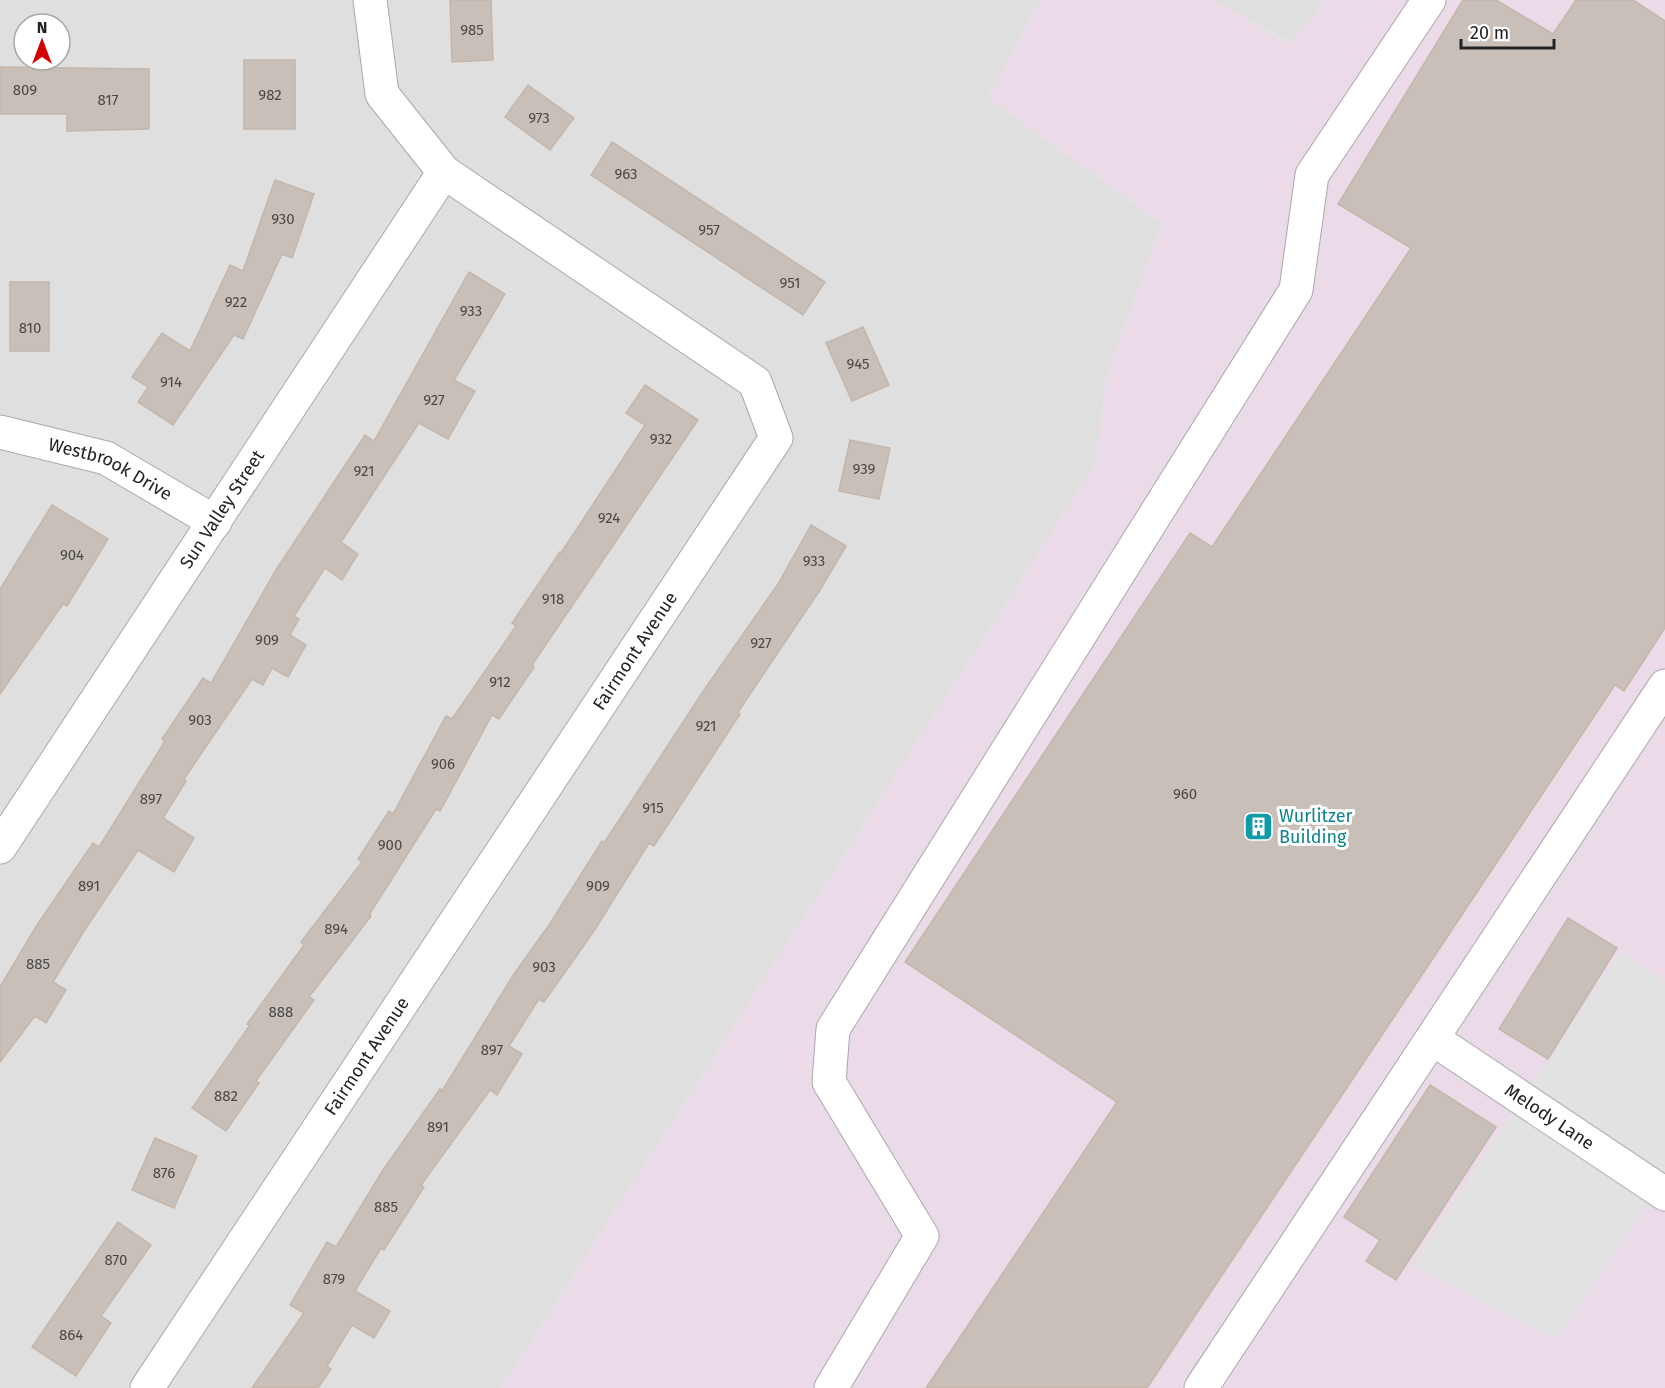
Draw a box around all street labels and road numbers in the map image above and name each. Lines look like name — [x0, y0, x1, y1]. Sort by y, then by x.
street label: Westbrook Drive — [46, 433, 176, 505]
street label: Sun Valley Street — [175, 446, 269, 573]
street label: Fairmont Avenue — [588, 588, 682, 714]
street label: Fairmont Avenue — [320, 993, 414, 1119]
street label: Melody Lane — [1501, 1079, 1598, 1155]

